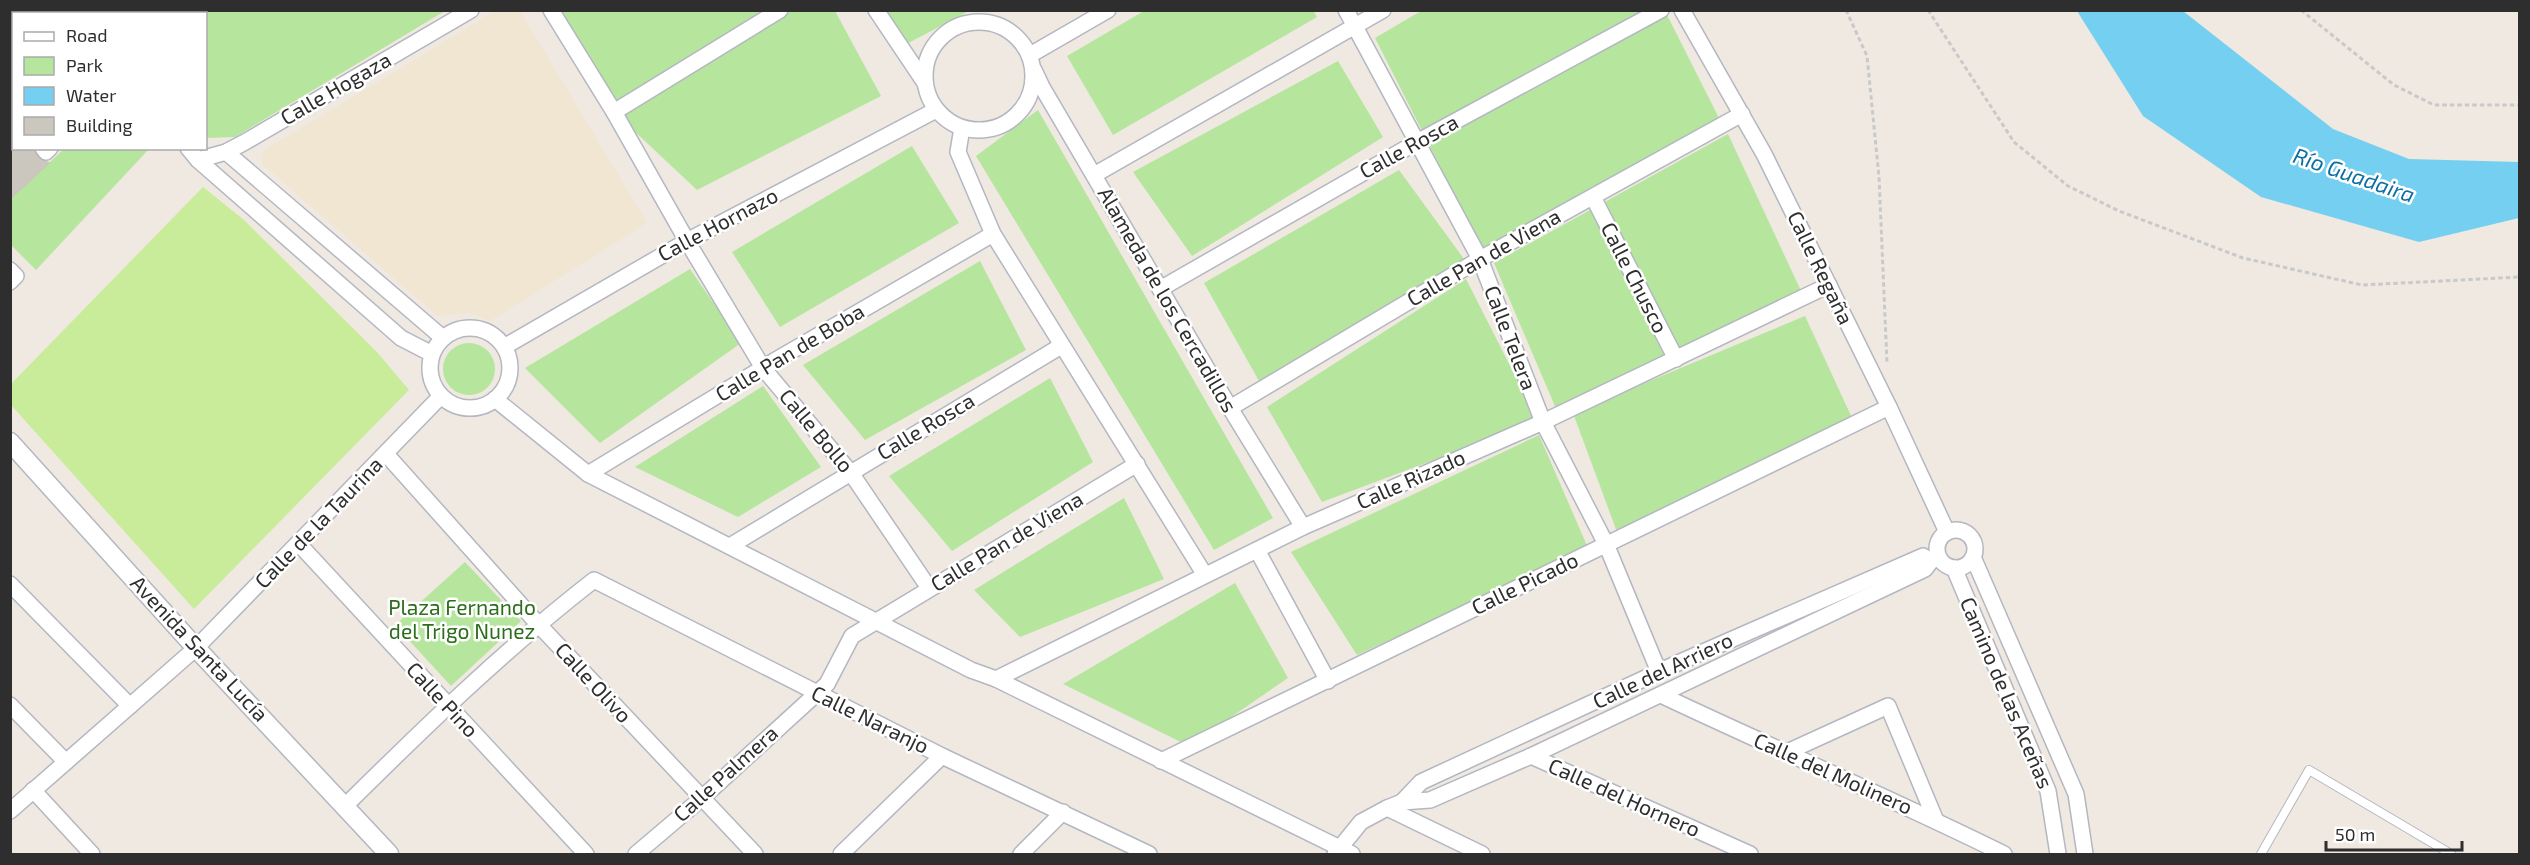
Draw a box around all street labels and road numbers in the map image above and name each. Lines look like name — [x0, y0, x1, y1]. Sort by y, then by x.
street label: Calle Hogaza — [276, 46, 395, 129]
street label: Calle Rosca — [1354, 108, 1462, 183]
street label: Calle Hornazo — [653, 181, 782, 266]
street label: Alameda de los Cercadillos — [1094, 182, 1243, 416]
street label: Calle Pan de Viena — [1402, 203, 1564, 311]
street label: Calle Regaña — [1783, 207, 1860, 328]
street label: Calle Chusco — [1597, 218, 1674, 337]
street label: Calle Telera — [1480, 282, 1543, 393]
street label: Calle Pan de Boba — [710, 297, 868, 406]
street label: Calle Bollo — [775, 383, 859, 477]
street label: Calle Rosca — [872, 387, 978, 465]
street label: Calle Rizado — [1352, 444, 1469, 514]
street label: Calle de la Taurina — [249, 451, 387, 593]
street label: Calle Pan de Viena — [926, 485, 1087, 596]
street label: Calle Picado — [1467, 546, 1582, 619]
street label: Avenida Santa Lucía — [126, 570, 274, 726]
street label: Camino de las Aceñas — [1956, 593, 2059, 792]
street label: Calle del Arriero — [1588, 626, 1736, 713]
street label: Calle Olivo — [551, 637, 637, 727]
street label: Calle Pino — [402, 656, 484, 742]
street label: Calle Naranjo — [807, 679, 933, 759]
street label: Calle Palmera — [668, 720, 782, 826]
street label: Calle del Molinero — [1750, 726, 1917, 819]
street label: Calle del Hornero — [1545, 752, 1704, 841]

